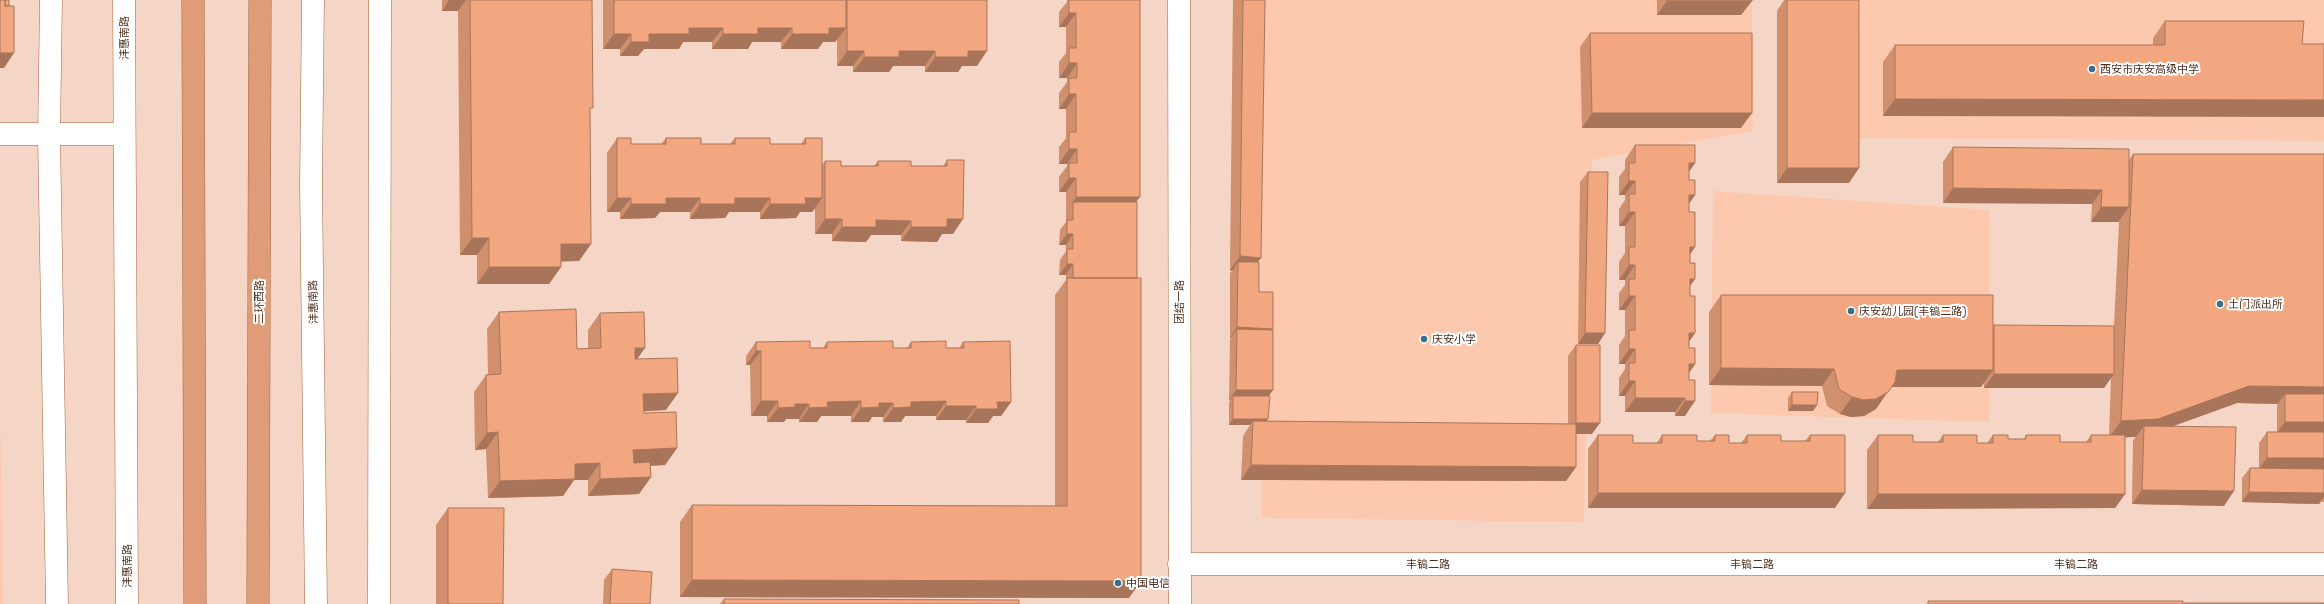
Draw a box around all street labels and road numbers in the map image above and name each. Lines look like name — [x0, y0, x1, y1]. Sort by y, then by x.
street label: 沣惠南路 — [117, 16, 131, 60]
street label: 二环西路 — [252, 280, 266, 324]
street label: 沣惠南路 — [306, 280, 320, 324]
street label: 团结一路 — [1172, 280, 1186, 324]
street label: 沣惠南路 — [120, 544, 134, 588]
street label: 丰镐二路 — [1406, 557, 1450, 571]
street label: 丰镐二路 — [1730, 557, 1774, 571]
street label: 丰镐二路 — [2054, 557, 2098, 571]

